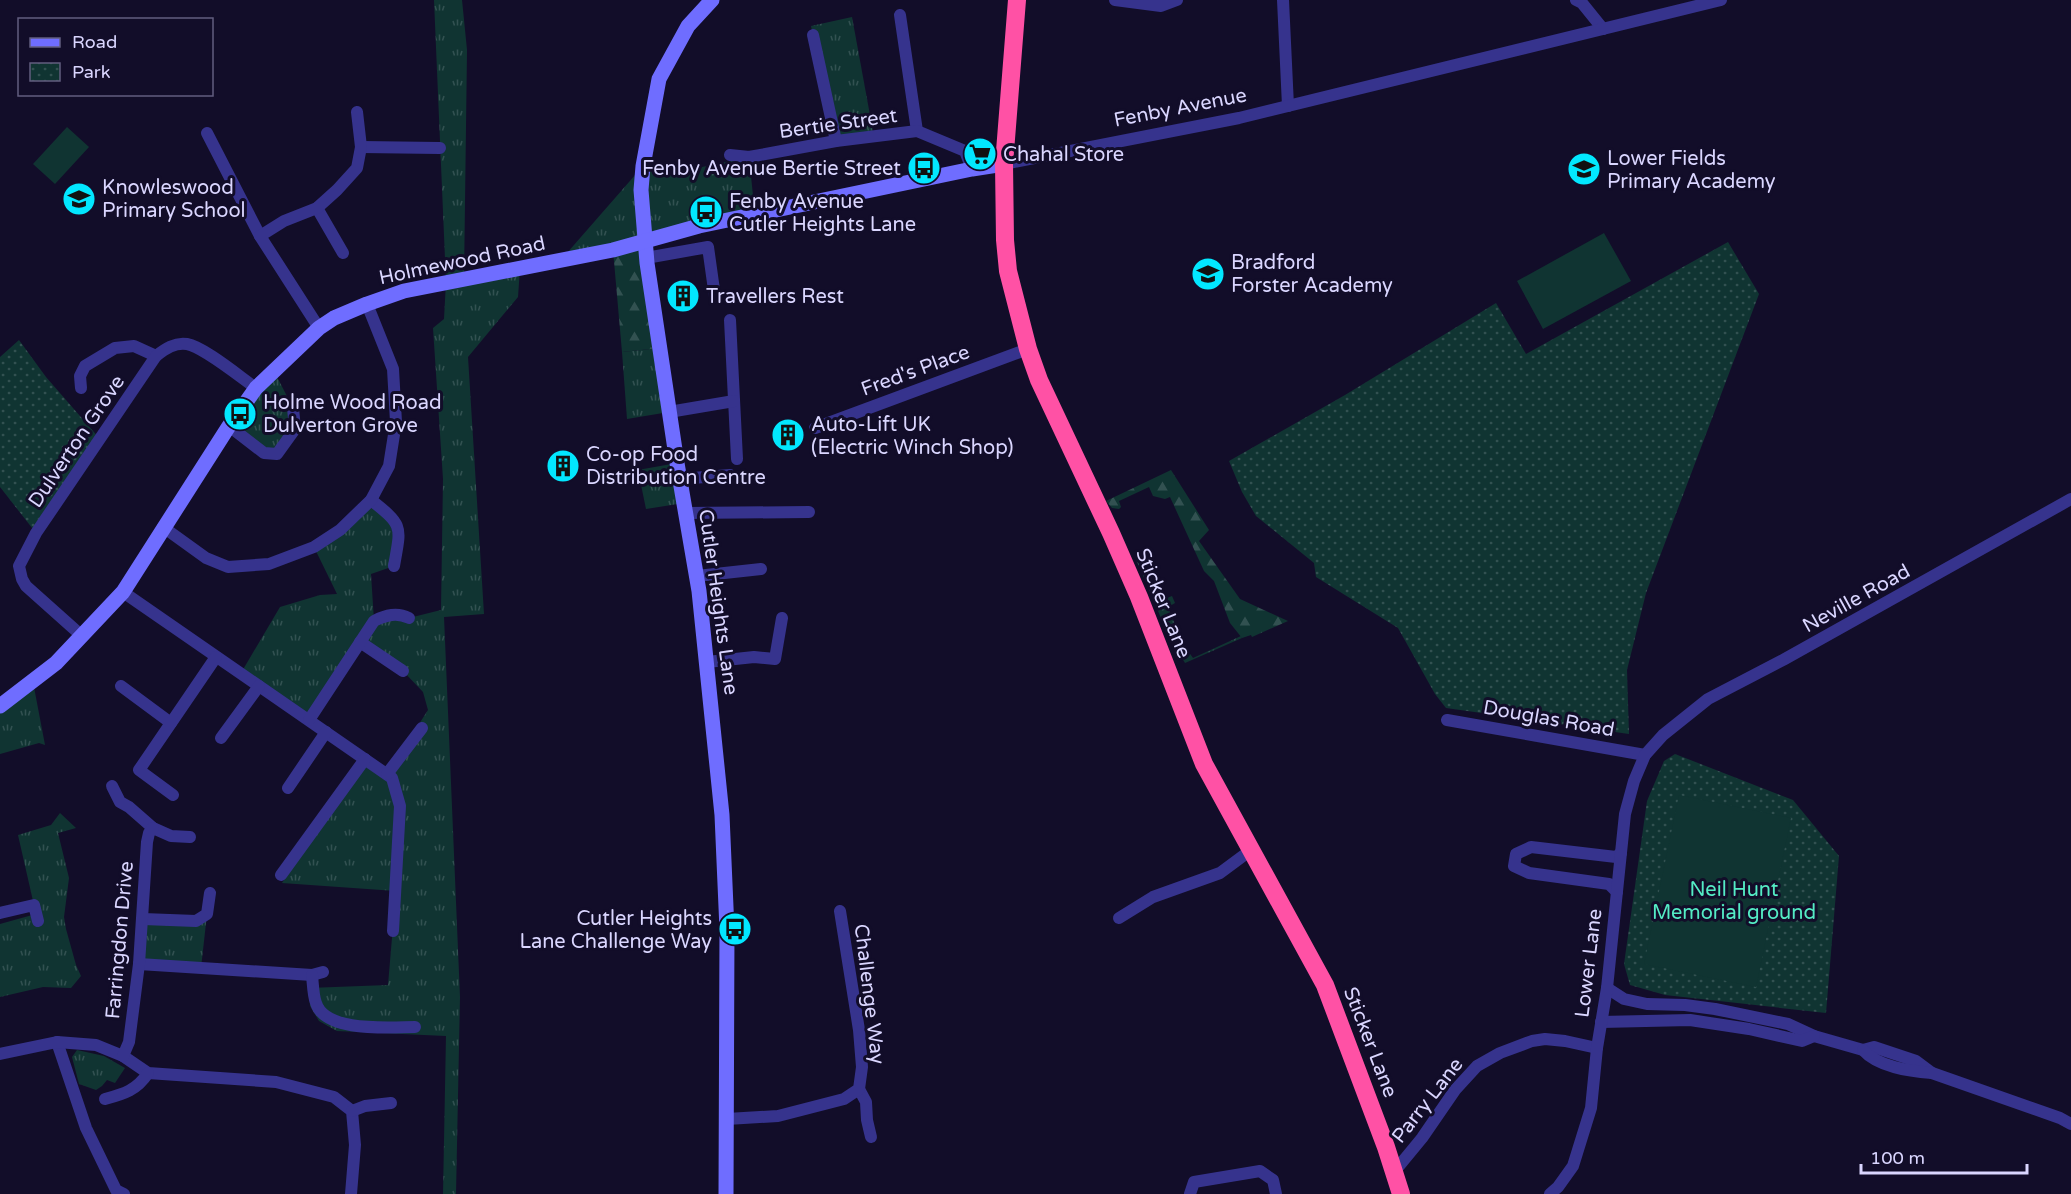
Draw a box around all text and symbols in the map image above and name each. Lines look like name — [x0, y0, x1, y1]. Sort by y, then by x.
legend — [18, 18, 213, 96]
text: Road — [72, 31, 117, 53]
text: Park — [72, 61, 111, 83]
street label: Fenby Avenue — [1112, 83, 1249, 133]
street label: Bertie Street — [778, 104, 899, 144]
supermarket icon: Chahal Store — [962, 136, 998, 172]
place label: Chahal Store — [1003, 143, 1124, 167]
place label: Lower Fields Primary Academy — [1607, 147, 1776, 194]
bus stop icon: Fenby Avenue Bertie Street — [906, 150, 942, 186]
school or university icon: Lower Fields Primary Academy — [1566, 151, 1602, 187]
place label: Fenby Avenue Bertie Street — [642, 157, 901, 181]
place label: Knowleswood Primary School — [102, 176, 246, 223]
school or university icon: Knowleswood Primary School — [61, 181, 97, 217]
place label: Fenby Avenue Cutler Heights Lane — [729, 190, 916, 237]
bus stop icon: Fenby Avenue Cutler Heights Lane — [688, 194, 724, 230]
street label: Holmewood Road — [377, 232, 548, 290]
place label: Bradford Forster Academy — [1231, 251, 1393, 298]
school or university icon: Bradford Forster Academy — [1190, 256, 1226, 292]
building icon: Travellers Rest — [665, 278, 701, 314]
place label: Travellers Rest — [706, 285, 844, 309]
street label: Fred's Place — [858, 340, 973, 402]
street label: Dulverton Grove — [24, 371, 130, 512]
place label: Holme Wood Road Dulverton Grove — [263, 391, 442, 438]
bus stop icon: Holme Wood Road Dulverton Grove — [222, 396, 258, 432]
place label: Auto-Lift UK (Electric Winch Shop) — [811, 413, 1014, 460]
building icon: Auto-Lift UK (Electric Winch Shop) — [770, 417, 806, 453]
place label: Co-op Food Distribution Centre — [586, 443, 766, 490]
building icon: Co-op Food Distribution Centre — [545, 448, 581, 484]
street label: Cutler Heights Lane — [693, 508, 743, 696]
street label: Sticker Lane — [1130, 545, 1196, 662]
street label: Neville Road — [1798, 559, 1914, 638]
street label: Douglas Road — [1481, 696, 1616, 742]
street label: Farringdon Drive — [101, 860, 139, 1020]
park label: Neil Hunt Memorial ground — [1652, 878, 1816, 925]
place label: Cutler Heights Lane Challenge Way — [519, 907, 712, 954]
street label: Lower Lane — [1570, 907, 1608, 1019]
bus stop icon: Cutler Heights Lane Challenge Way — [717, 911, 753, 947]
street label: Challenge Way — [848, 923, 890, 1066]
street label: Sticker Lane — [1338, 984, 1402, 1101]
street label: Parry Lane — [1387, 1053, 1469, 1148]
scale bar — [1861, 1137, 2028, 1175]
text: 100 m — [1870, 1147, 1925, 1169]

